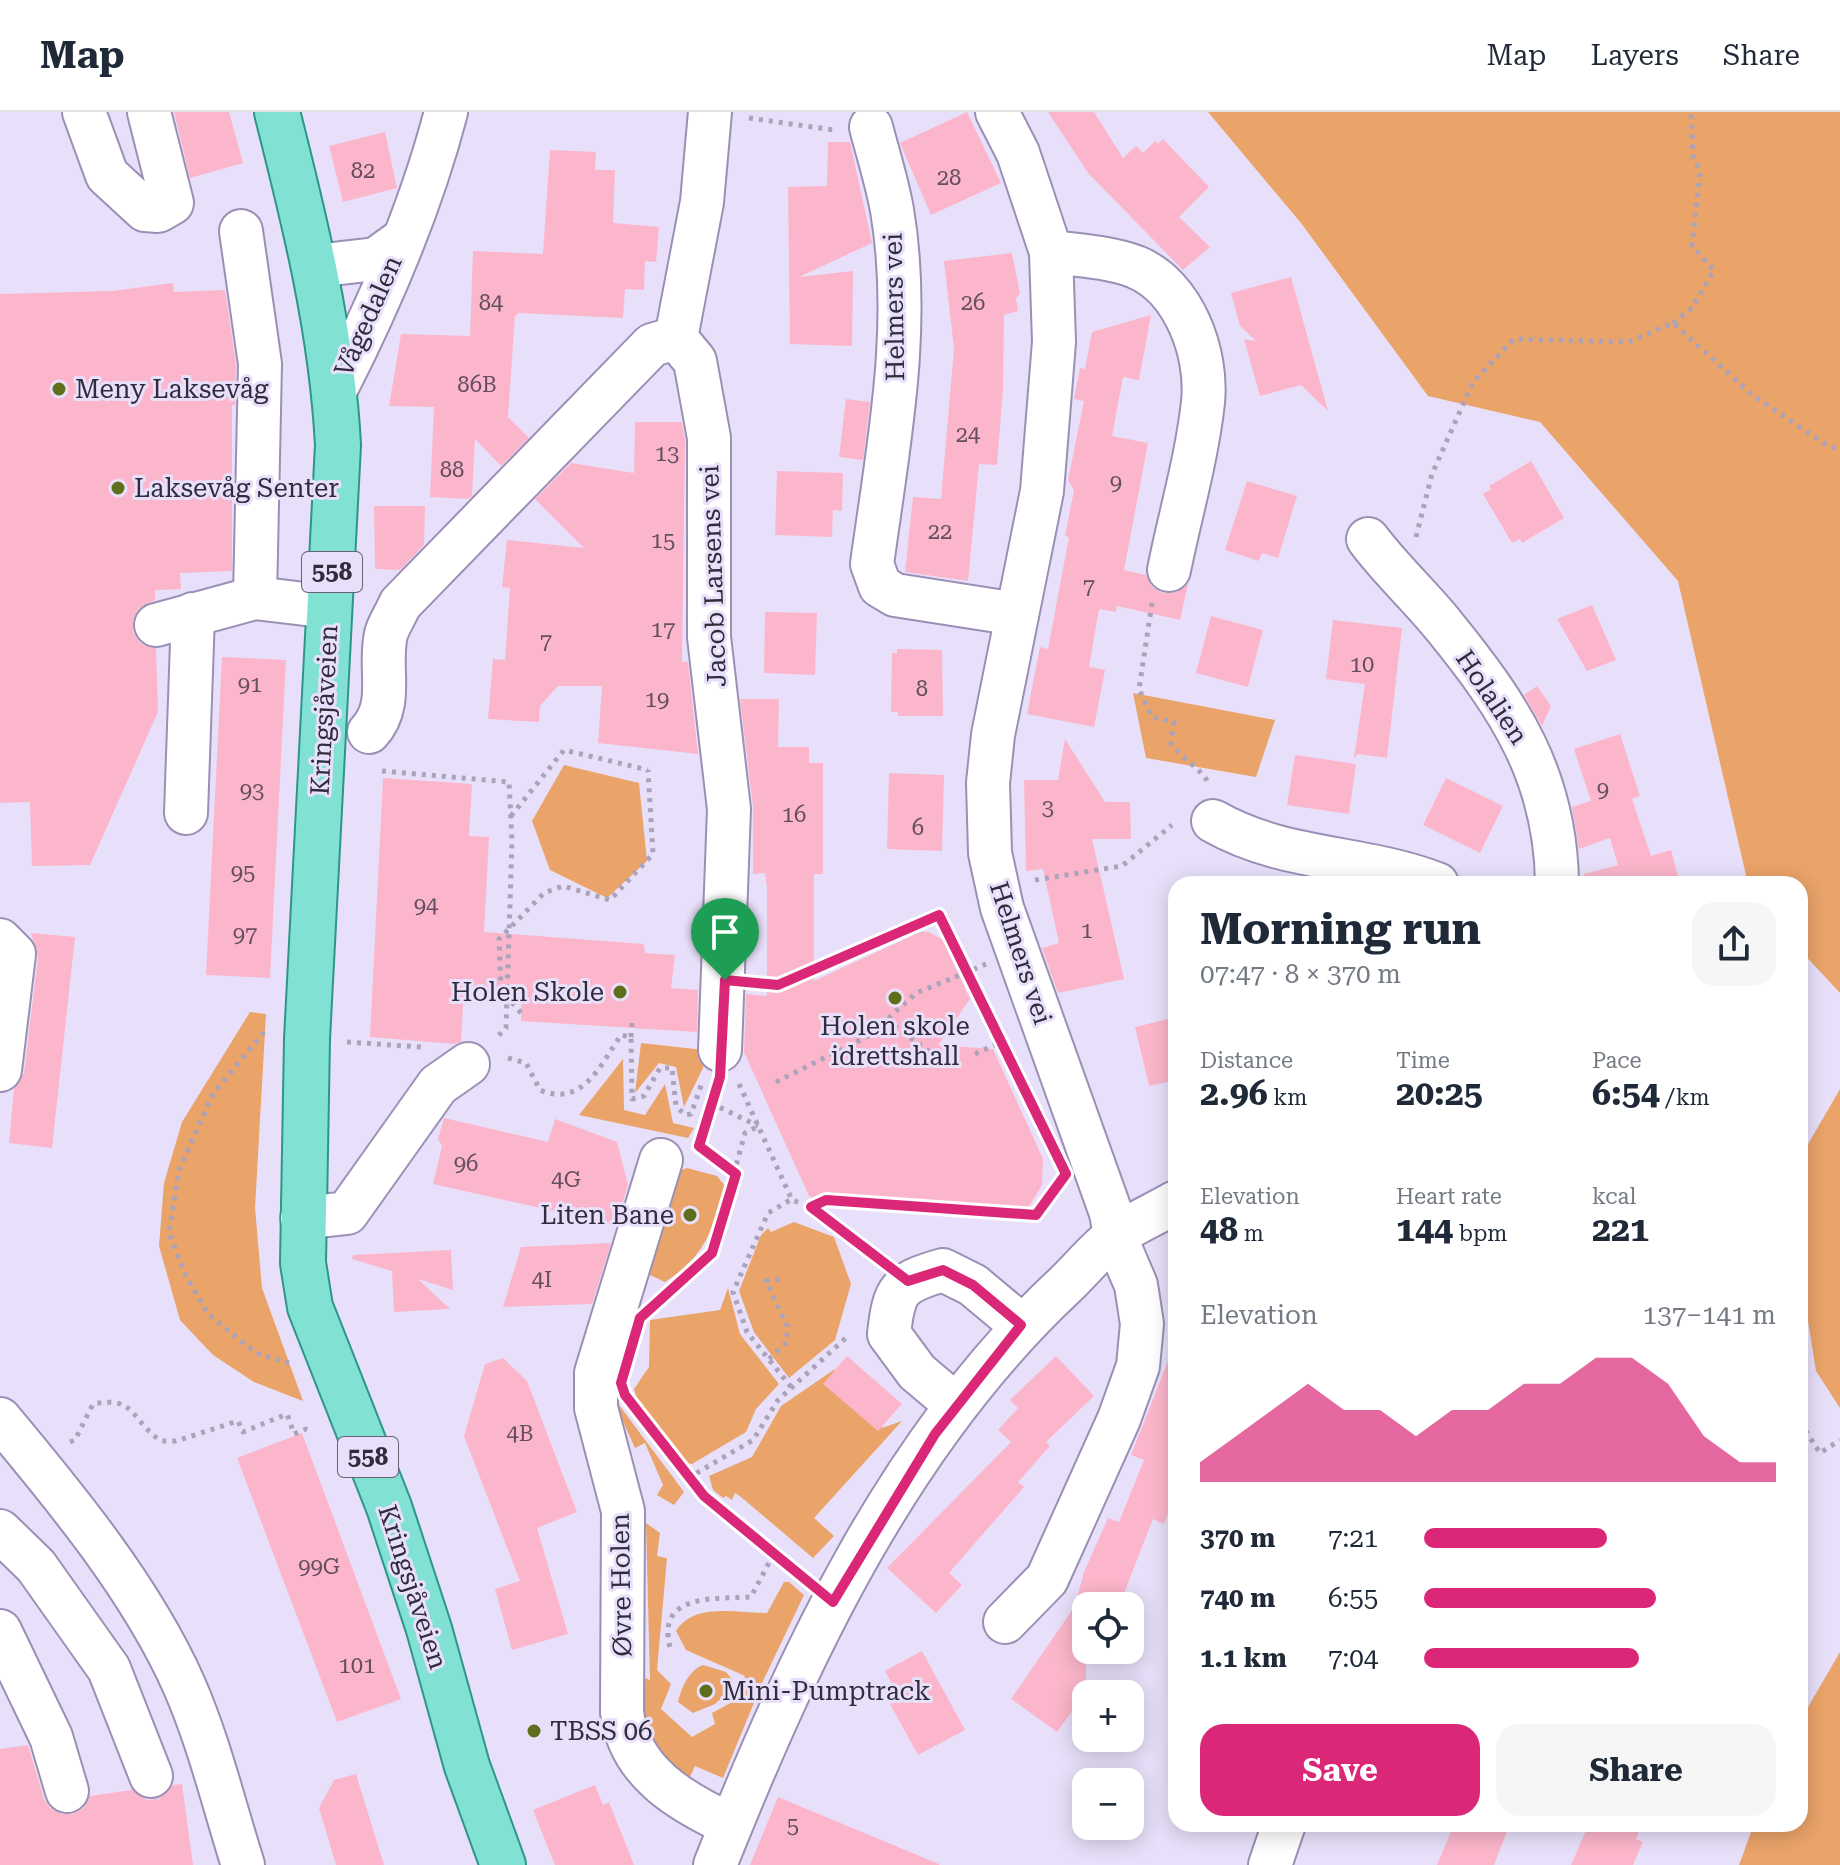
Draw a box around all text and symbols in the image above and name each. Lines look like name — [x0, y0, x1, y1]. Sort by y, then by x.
text: Map — [40, 33, 125, 77]
text: Map — [1487, 39, 1546, 72]
text: Layers — [1590, 39, 1679, 72]
text: Share — [1723, 39, 1800, 72]
house number: 82 — [351, 158, 375, 183]
house number: 28 — [937, 165, 961, 190]
street label: Helmers vei — [878, 233, 910, 381]
street label: Vågedalen — [328, 251, 408, 381]
house number: 84 — [479, 290, 504, 315]
house number: 26 — [961, 290, 985, 315]
house number: 86B — [457, 372, 497, 397]
place label: Meny Laksevåg — [75, 374, 269, 404]
marker: Meny Laksevåg — [50, 380, 68, 398]
house number: 24 — [956, 422, 981, 447]
house number: 13 — [655, 441, 679, 466]
house number: 88 — [440, 457, 464, 482]
street label: Jacob Larsens vei — [694, 464, 732, 688]
house number: 9 — [1110, 470, 1122, 495]
place label: Laksevåg Senter — [134, 473, 339, 503]
marker: Laksevåg Senter — [109, 479, 127, 497]
house number: 22 — [928, 519, 952, 544]
house number: 15 — [651, 528, 675, 553]
road number: 558 — [302, 552, 362, 592]
house number: 7 — [1083, 574, 1095, 599]
house number: 17 — [651, 617, 675, 642]
street label: Kringsjåveien — [305, 624, 343, 796]
house number: 7 — [540, 629, 552, 654]
street label: Holalien — [1450, 644, 1534, 750]
house number: 10 — [1350, 652, 1374, 677]
house number: 91 — [238, 672, 262, 697]
house number: 8 — [916, 676, 928, 701]
house number: 19 — [645, 687, 669, 712]
house number: 9 — [1597, 777, 1609, 802]
house number: 93 — [240, 778, 264, 803]
house number: 3 — [1042, 795, 1054, 820]
house number: 16 — [782, 802, 806, 827]
house number: 6 — [912, 815, 924, 840]
house number: 95 — [231, 860, 255, 885]
street label: Helmers vei — [984, 878, 1058, 1028]
house number: 94 — [414, 893, 439, 918]
pin — [691, 898, 759, 980]
button: share — [1692, 902, 1776, 986]
text: Morning run — [1200, 903, 1481, 955]
icon: arrive — [703, 910, 747, 954]
house number: 1 — [1081, 918, 1093, 943]
house number: 97 — [233, 922, 257, 947]
text: 07:47 · 8 × 370 m — [1200, 959, 1401, 989]
place label: Holen Skole — [451, 977, 604, 1007]
marker: Holen Skole — [611, 983, 629, 1001]
marker: Holen skole idrettshall — [886, 989, 904, 1007]
place label: Holen skole idrettshall — [820, 1011, 970, 1071]
text: Distance — [1200, 1048, 1293, 1073]
text: Time — [1396, 1048, 1450, 1073]
text: Pace — [1592, 1048, 1642, 1073]
text: 2.96 — [1200, 1073, 1268, 1113]
text: 20:25 — [1396, 1073, 1483, 1113]
text: 6:54 — [1592, 1073, 1660, 1113]
text: km — [1268, 1085, 1307, 1110]
text: /km — [1660, 1085, 1710, 1110]
house number: 96 — [454, 1151, 478, 1176]
house number: 4G — [551, 1167, 581, 1192]
text: Elevation — [1200, 1184, 1300, 1209]
text: Heart rate — [1396, 1184, 1502, 1209]
text: kcal — [1592, 1184, 1636, 1209]
place label: Liten Bane — [540, 1200, 674, 1230]
marker: Liten Bane — [681, 1206, 699, 1224]
text: 48 — [1200, 1209, 1238, 1249]
text: 144 — [1396, 1209, 1453, 1249]
text: 221 — [1592, 1209, 1649, 1249]
text: m — [1238, 1221, 1264, 1246]
text: bpm — [1453, 1221, 1507, 1246]
house number: 4I — [532, 1267, 552, 1292]
text: Elevation — [1200, 1300, 1318, 1330]
text: 137–141 m — [1643, 1300, 1776, 1330]
house number: 4B — [506, 1421, 534, 1446]
road number: 558 — [338, 1437, 398, 1477]
street label: Kringsjåveien — [372, 1501, 454, 1673]
street label: Øvre Holen — [605, 1513, 637, 1657]
text: 370 m — [1200, 1523, 1275, 1553]
text: 7:21 — [1328, 1523, 1378, 1553]
house number: 99G — [298, 1554, 340, 1579]
text: 740 m — [1200, 1583, 1275, 1613]
text: 6:55 — [1328, 1583, 1378, 1613]
map controls — [1072, 1592, 1144, 1840]
button: locate — [1072, 1592, 1144, 1664]
text: 1.1 km — [1200, 1643, 1287, 1673]
text: 7:04 — [1328, 1643, 1378, 1673]
house number: 101 — [339, 1653, 375, 1678]
place label: Mini-Pumptrack — [722, 1676, 931, 1706]
button: + — [1072, 1680, 1144, 1752]
marker: Mini-Pumptrack — [697, 1682, 715, 1700]
place label: TBSS 06 — [550, 1716, 653, 1746]
marker: TBSS 06 — [525, 1722, 543, 1740]
button: Save — [1200, 1724, 1480, 1816]
button: Share — [1496, 1724, 1776, 1816]
button: − — [1072, 1768, 1144, 1840]
house number: 5 — [787, 1813, 799, 1838]

